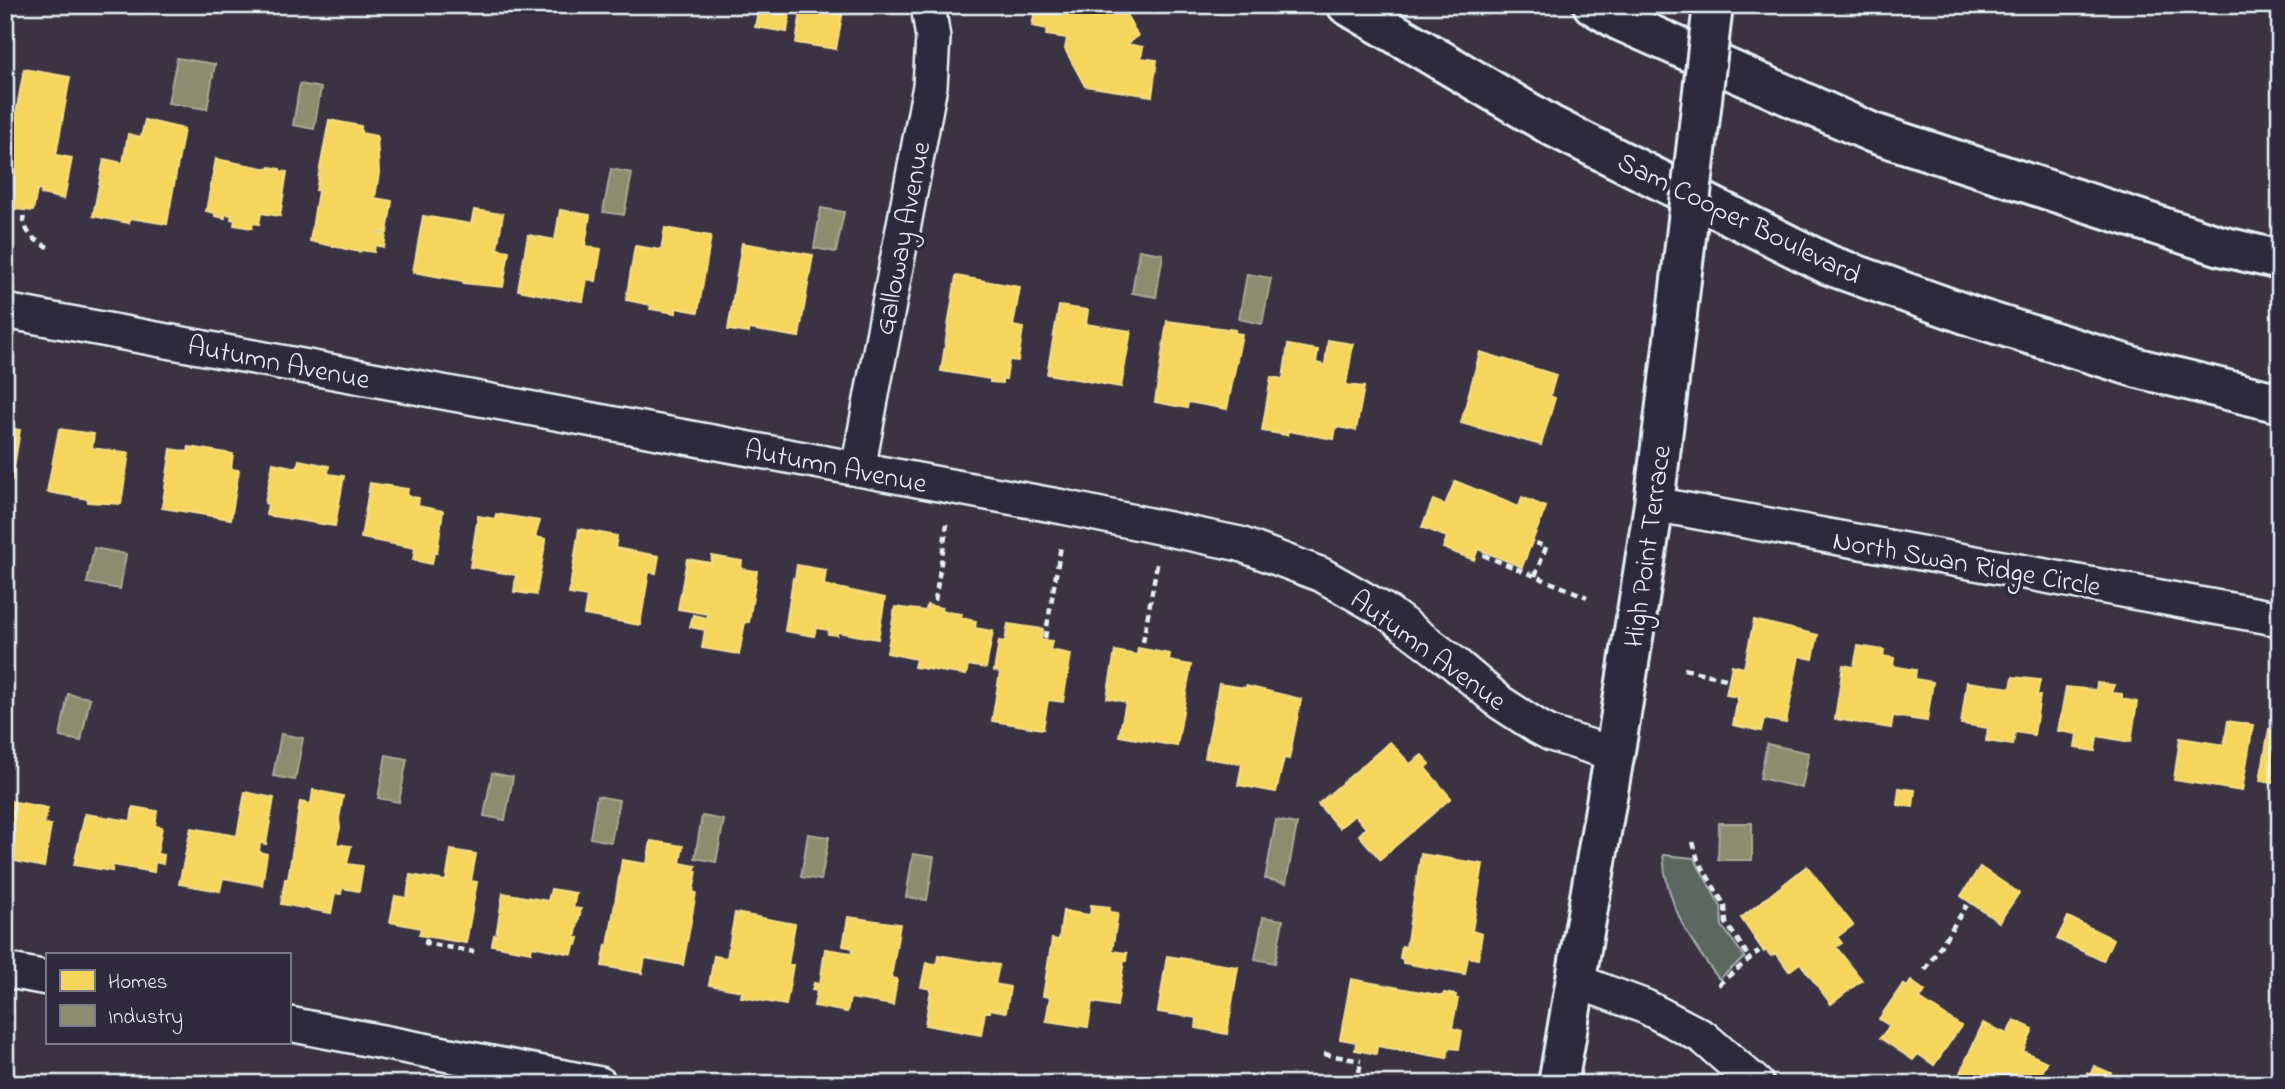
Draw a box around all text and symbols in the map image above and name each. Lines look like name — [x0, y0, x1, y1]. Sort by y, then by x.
street label: Galloway Avenue — [866, 138, 943, 339]
street label: Sam Cooper Boulevard — [1610, 143, 1868, 297]
street label: Autumn Avenue — [184, 327, 373, 402]
street label: Autumn Avenue — [741, 431, 930, 506]
street label: High Point Terrace — [1615, 442, 1684, 650]
street label: North Swan Ridge Circle — [1829, 522, 2104, 609]
street label: Autumn Avenue — [1340, 581, 1514, 723]
legend — [46, 953, 290, 1044]
text: Homes — [108, 968, 168, 998]
text: Industry — [108, 1003, 183, 1035]

